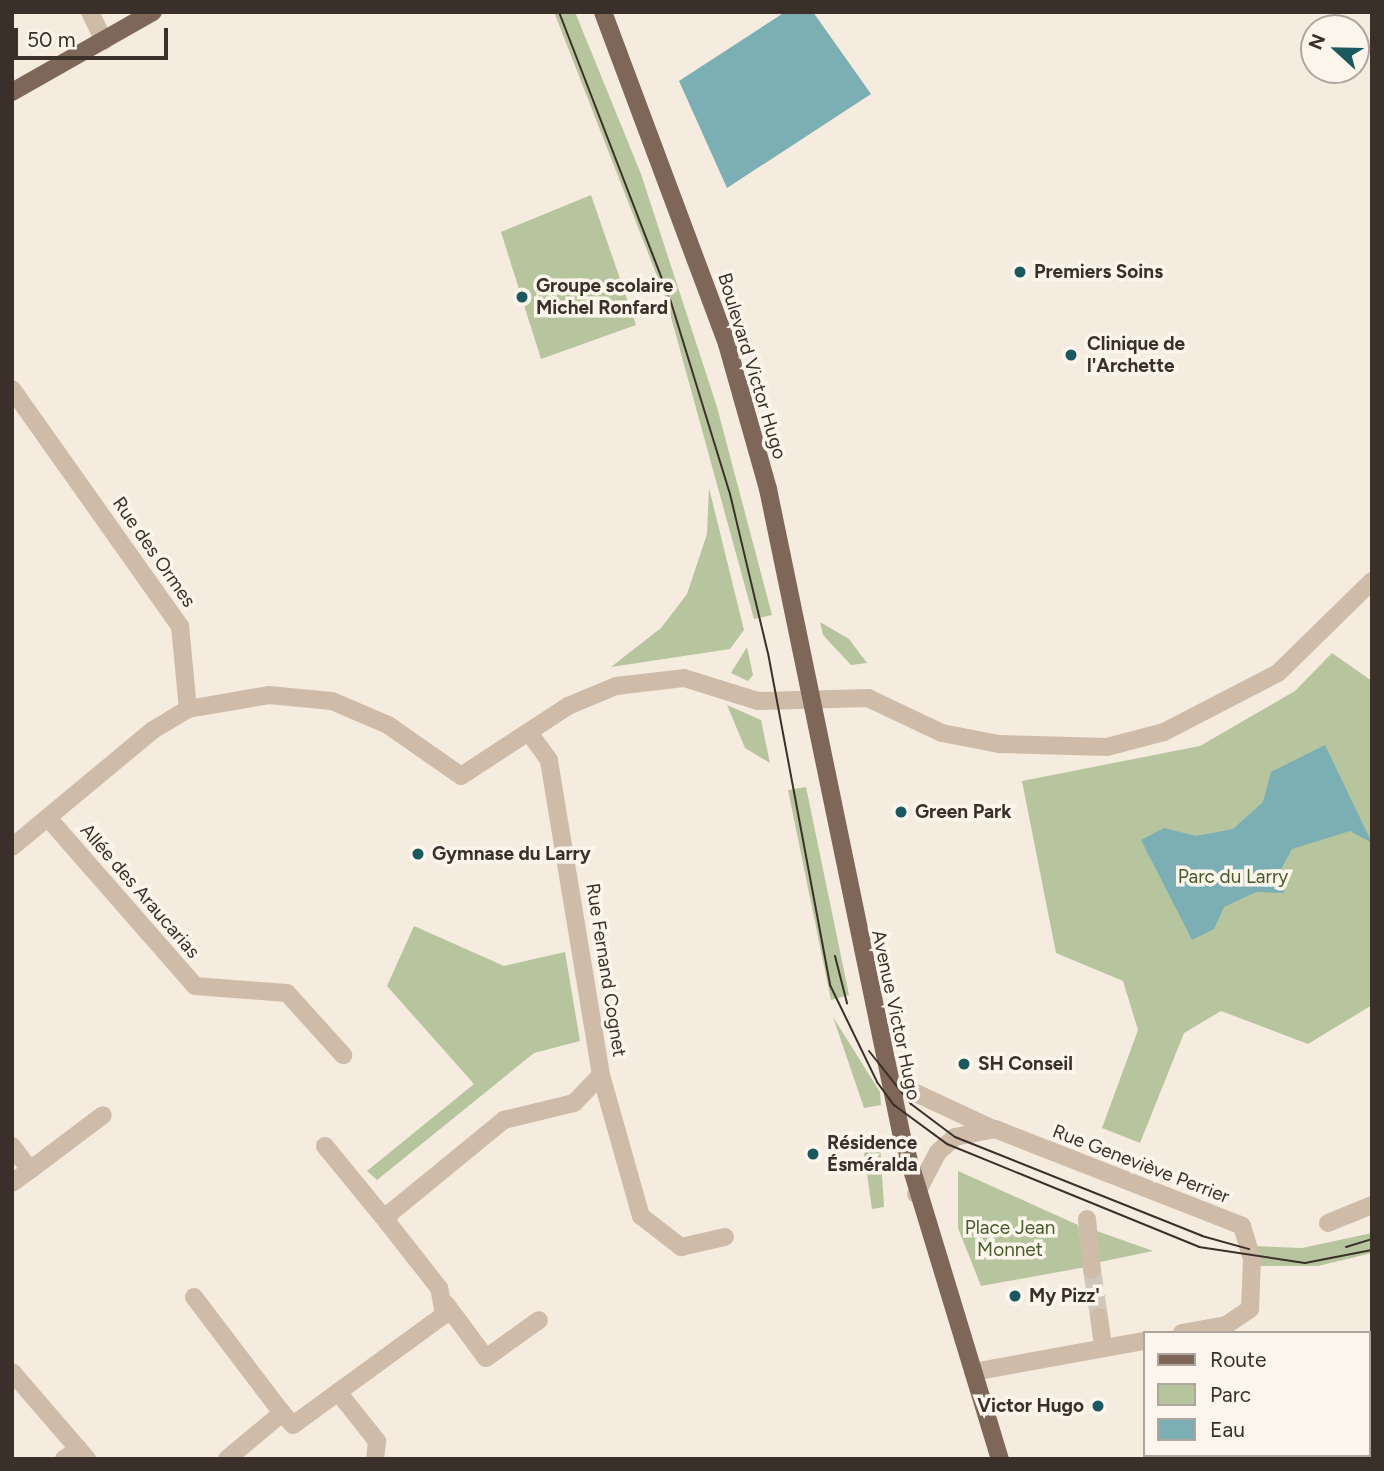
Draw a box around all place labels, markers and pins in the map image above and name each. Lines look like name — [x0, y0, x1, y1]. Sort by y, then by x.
place label: Premiers Soins — [1034, 261, 1163, 283]
marker: Premiers Soins — [1012, 264, 1028, 280]
place label: Groupe scolaire Michel Ronfard — [536, 275, 673, 319]
marker: Groupe scolaire Michel Ronfard — [514, 289, 530, 305]
place label: Clinique de l'Archette — [1087, 333, 1185, 377]
marker: Clinique de l'Archette — [1061, 345, 1081, 365]
place label: Green Park — [915, 801, 1012, 823]
marker: Green Park — [893, 804, 909, 820]
place label: Gymnase du Larry — [432, 843, 591, 865]
marker: Gymnase du Larry — [410, 846, 426, 862]
place label: SH Conseil — [978, 1053, 1073, 1075]
marker: SH Conseil — [956, 1056, 972, 1072]
place label: Résidence Ésméralda — [827, 1132, 918, 1176]
marker: Résidence Ésméralda — [805, 1146, 821, 1162]
place label: My Pizz' — [1029, 1285, 1100, 1307]
marker: My Pizz' — [1007, 1288, 1023, 1304]
place label: Victor Hugo — [977, 1395, 1084, 1417]
marker: Victor Hugo — [1090, 1398, 1106, 1414]

